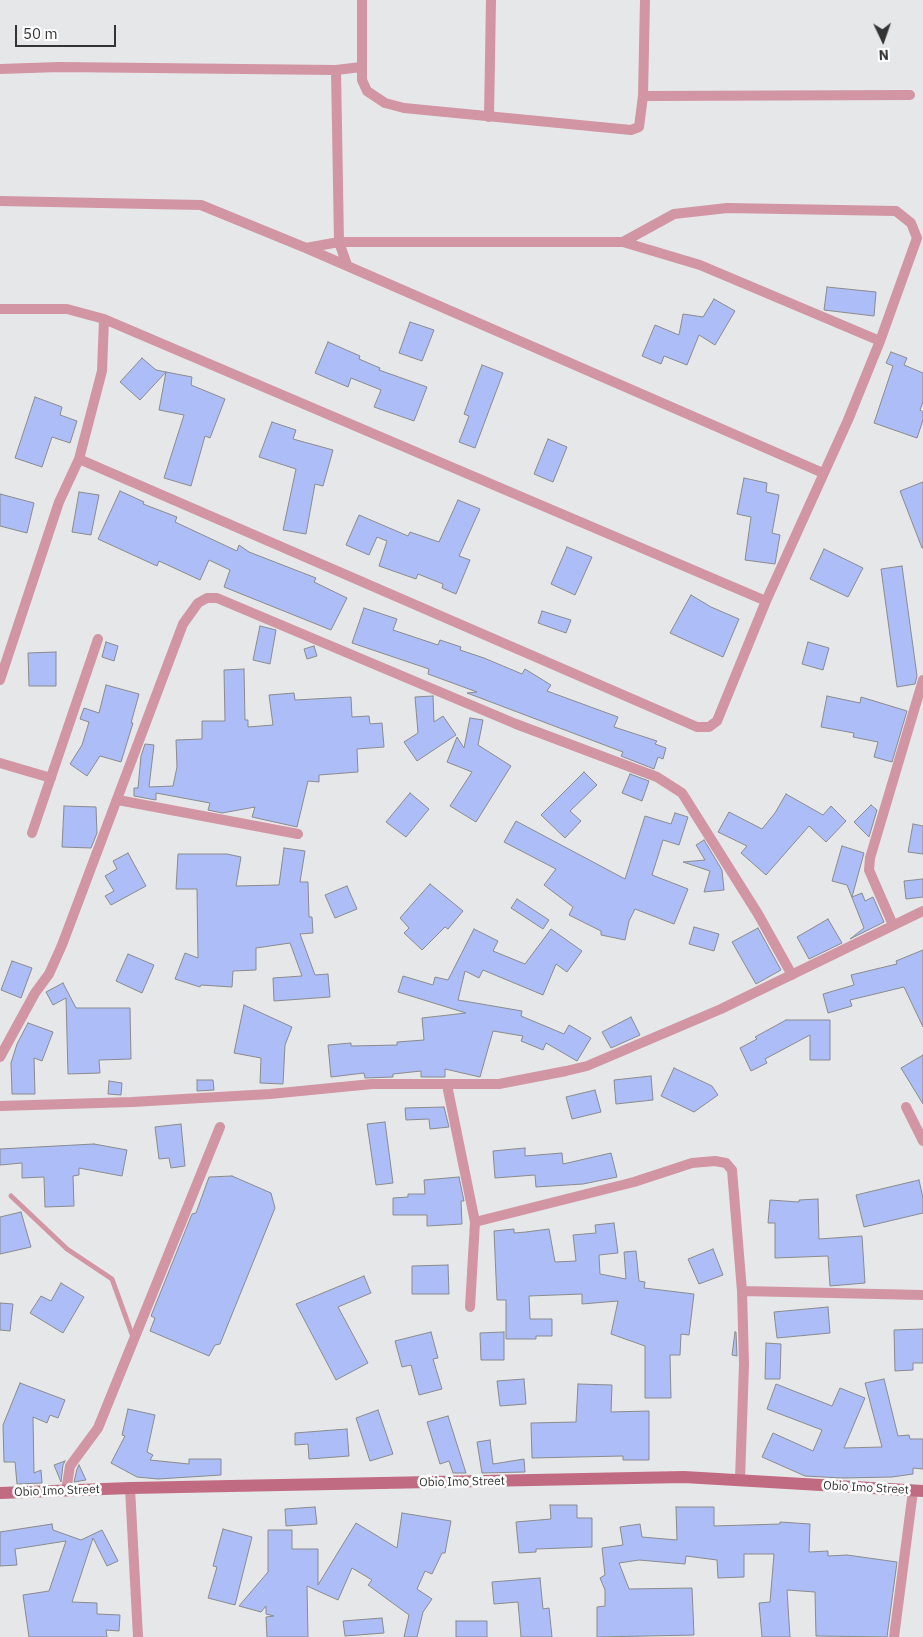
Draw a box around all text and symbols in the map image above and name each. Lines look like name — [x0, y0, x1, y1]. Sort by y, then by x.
scale bar — [18, 15, 119, 47]
north arrow — [858, 15, 908, 65]
text: 50 m — [23, 24, 58, 43]
text: N — [878, 46, 889, 64]
street label: Obio Imo Street — [419, 1474, 505, 1490]
street label: Obio Imo Street — [823, 1479, 909, 1497]
street label: Obio Imo Street — [14, 1482, 100, 1500]

